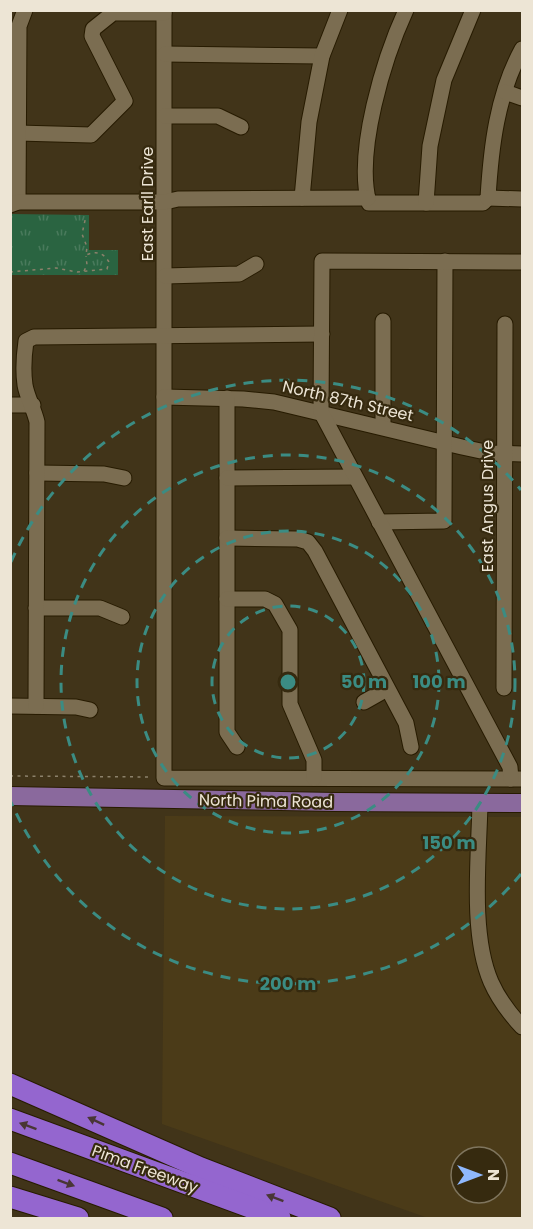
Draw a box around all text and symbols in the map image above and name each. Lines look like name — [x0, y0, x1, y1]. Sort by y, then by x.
street label: East Earll Drive — [136, 147, 159, 261]
street label: North 87th Street — [280, 375, 416, 427]
street label: East Angus Drive — [476, 440, 499, 572]
text: 50 m — [341, 669, 387, 694]
text: 100 m — [412, 669, 466, 694]
centre of rings — [278, 672, 298, 692]
street label: North Pima Road — [199, 788, 333, 814]
text: 150 m — [422, 830, 476, 855]
text: 200 m — [260, 971, 316, 996]
one-way arrow — [87, 1117, 104, 1126]
one-way arrow — [19, 1120, 37, 1130]
street label: Pima Freeway — [89, 1139, 201, 1199]
north arrow — [449, 1145, 509, 1205]
text: N — [482, 1169, 505, 1181]
one-way arrow — [57, 1178, 75, 1188]
one-way arrow — [266, 1193, 284, 1202]

